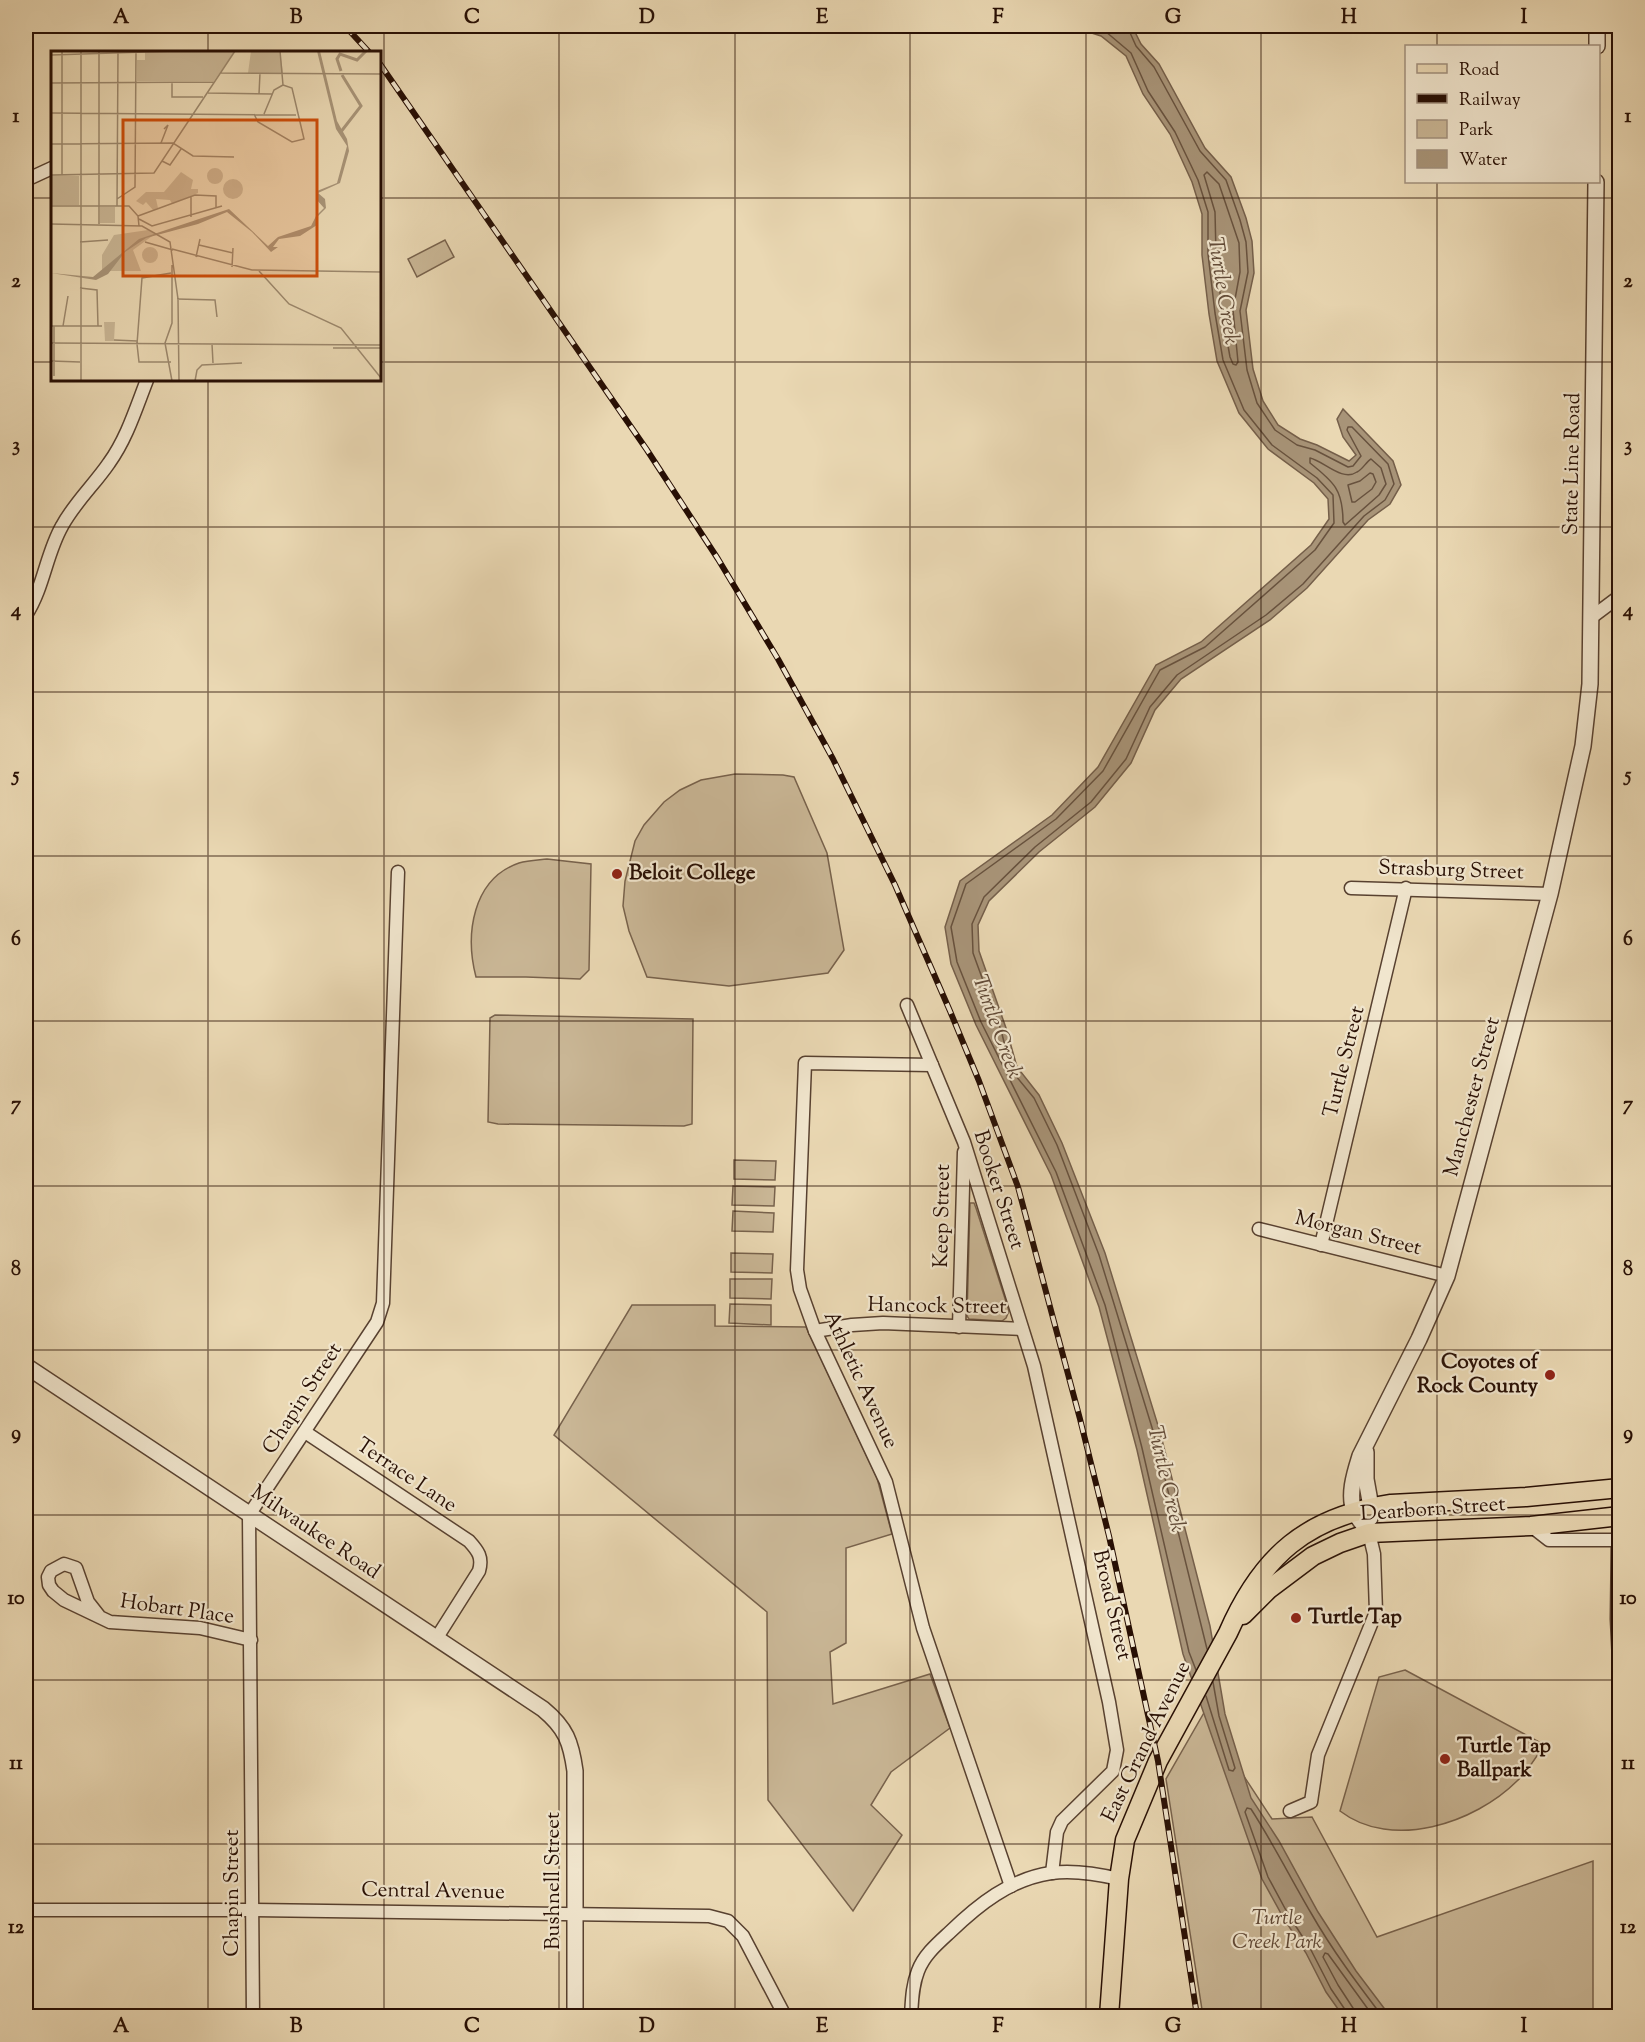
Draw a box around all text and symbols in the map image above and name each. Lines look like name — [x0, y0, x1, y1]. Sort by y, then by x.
text: A — [113, 4, 130, 33]
text: B — [290, 4, 303, 33]
text: C — [464, 4, 480, 33]
text: D — [639, 4, 655, 33]
text: E — [816, 4, 829, 33]
text: F — [992, 4, 1004, 33]
text: G — [1165, 4, 1182, 33]
text: H — [1341, 4, 1357, 33]
text: I — [1521, 4, 1528, 33]
legend — [1405, 45, 1600, 183]
inset map — [51, 51, 381, 381]
text: Road — [1459, 58, 1499, 84]
text: Railway — [1459, 88, 1521, 114]
text: 1 — [13, 103, 20, 132]
text: 1 — [1625, 103, 1632, 132]
text: Park — [1459, 118, 1494, 144]
text: Water — [1459, 148, 1508, 174]
water label: Turtle Creek — [1198, 235, 1246, 347]
text: 2 — [11, 268, 21, 297]
text: 2 — [1623, 268, 1633, 297]
street label: State Line Road — [1557, 392, 1589, 536]
text: 3 — [12, 432, 20, 461]
text: 3 — [1624, 432, 1632, 461]
text: 4 — [10, 597, 21, 626]
text: 4 — [1622, 597, 1633, 626]
text: 5 — [11, 762, 20, 791]
text: 5 — [1623, 762, 1632, 791]
street label: Strasburg Street — [1378, 853, 1524, 889]
place label: Beloit College — [629, 859, 756, 889]
marker: Beloit College — [610, 867, 624, 881]
text: 6 — [11, 926, 21, 955]
text: 6 — [1623, 926, 1633, 955]
water label: Turtle Creek — [962, 971, 1030, 1083]
street label: Turtle Street — [1317, 1003, 1373, 1121]
street label: Manchester Street — [1437, 1014, 1509, 1180]
text: 7 — [11, 1091, 22, 1120]
text: 7 — [1623, 1091, 1634, 1120]
street label: Booker Street — [965, 1127, 1031, 1253]
street label: Keep Street — [927, 1164, 959, 1268]
street label: Morgan Street — [1292, 1204, 1424, 1264]
text: 8 — [11, 1256, 21, 1285]
text: 8 — [1623, 1256, 1633, 1285]
street label: Hancock Street — [867, 1291, 1007, 1323]
street label: Athletic Avenue — [815, 1306, 905, 1454]
street label: Chapin Street — [256, 1337, 350, 1461]
place label: Coyotes of Rock County — [1417, 1348, 1540, 1402]
marker: Coyotes of Rock County — [1543, 1368, 1557, 1382]
text: 9 — [11, 1420, 21, 1449]
text: 9 — [1623, 1420, 1633, 1449]
water label: Turtle Creek — [1137, 1423, 1193, 1536]
street label: Terrace Lane — [350, 1431, 462, 1521]
street label: Milwaukee Road — [244, 1479, 386, 1588]
street label: Dearborn Street — [1359, 1490, 1507, 1530]
street label: Broad Street — [1084, 1547, 1138, 1663]
text: 10 — [7, 1585, 25, 1614]
text: 10 — [1619, 1585, 1637, 1614]
street label: Hobart Place — [118, 1587, 236, 1633]
place label: Turtle Tap — [1308, 1603, 1402, 1633]
marker: Turtle Tap — [1289, 1611, 1303, 1625]
street label: East Grand Avenue — [1095, 1656, 1199, 1828]
place label: Turtle Tap Ballpark — [1457, 1732, 1551, 1786]
text: 11 — [9, 1750, 23, 1779]
text: 11 — [1621, 1750, 1635, 1779]
marker: Turtle Tap Ballpark — [1438, 1752, 1452, 1766]
street label: Bushnell Street — [539, 1812, 569, 1950]
street label: Chapin Street — [218, 1829, 248, 1957]
street label: Central Avenue — [361, 1876, 505, 1908]
park label: Turtle Creek Park — [1232, 1904, 1323, 1958]
text: 12 — [8, 1914, 25, 1943]
text: 12 — [1620, 1914, 1637, 1943]
text: A — [113, 2013, 130, 2042]
text: B — [290, 2013, 303, 2042]
text: C — [464, 2013, 480, 2042]
text: D — [639, 2013, 655, 2042]
text: E — [816, 2013, 829, 2042]
text: F — [992, 2013, 1004, 2042]
text: G — [1165, 2013, 1182, 2042]
text: H — [1341, 2013, 1357, 2042]
text: I — [1521, 2013, 1528, 2042]

